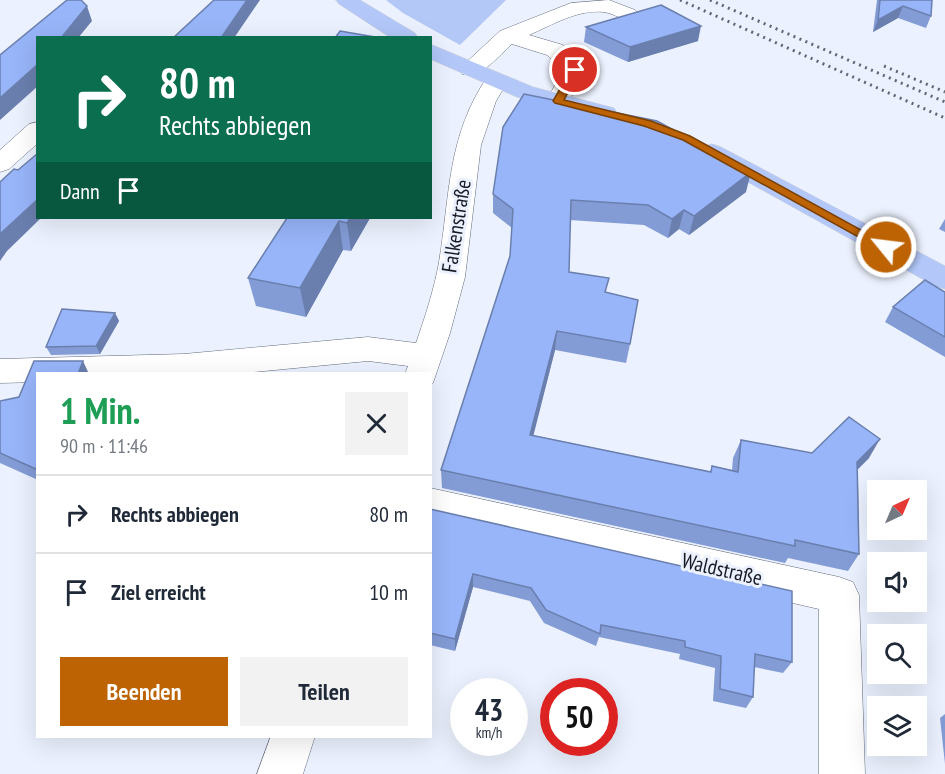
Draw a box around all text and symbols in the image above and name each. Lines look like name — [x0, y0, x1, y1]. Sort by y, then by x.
pin — [549, 44, 600, 95]
icon: arrive — [558, 53, 591, 86]
text: 80 m — [159, 55, 236, 110]
icon: right — [60, 60, 138, 138]
text: Rechts abbiegen — [159, 108, 311, 142]
icon: arrive — [112, 174, 145, 207]
text: Dann — [60, 177, 100, 205]
street label: Falkenstraße — [435, 178, 477, 274]
position arrow — [854, 215, 918, 279]
text: 1 Min. — [60, 387, 140, 434]
button: close — [345, 392, 408, 455]
text: 90 m · 11:46 — [60, 433, 148, 459]
north arrow — [867, 480, 927, 540]
map controls — [867, 480, 927, 756]
icon: right — [60, 498, 93, 531]
text: Rechts abbiegen — [111, 500, 239, 528]
text: 80 m — [369, 500, 408, 528]
street label: Waldstraße — [679, 547, 765, 591]
button: sound — [867, 552, 927, 612]
icon: arrive — [60, 576, 93, 609]
text: Ziel erreicht — [111, 578, 206, 606]
text: 10 m — [369, 578, 408, 606]
button: search — [867, 624, 927, 684]
button: Beenden — [60, 657, 228, 726]
button: Teilen — [240, 657, 408, 726]
speed limit sign: 50 — [540, 678, 618, 756]
text: 43 — [475, 690, 503, 729]
button: layers — [867, 696, 927, 756]
text: km/h — [476, 723, 502, 742]

